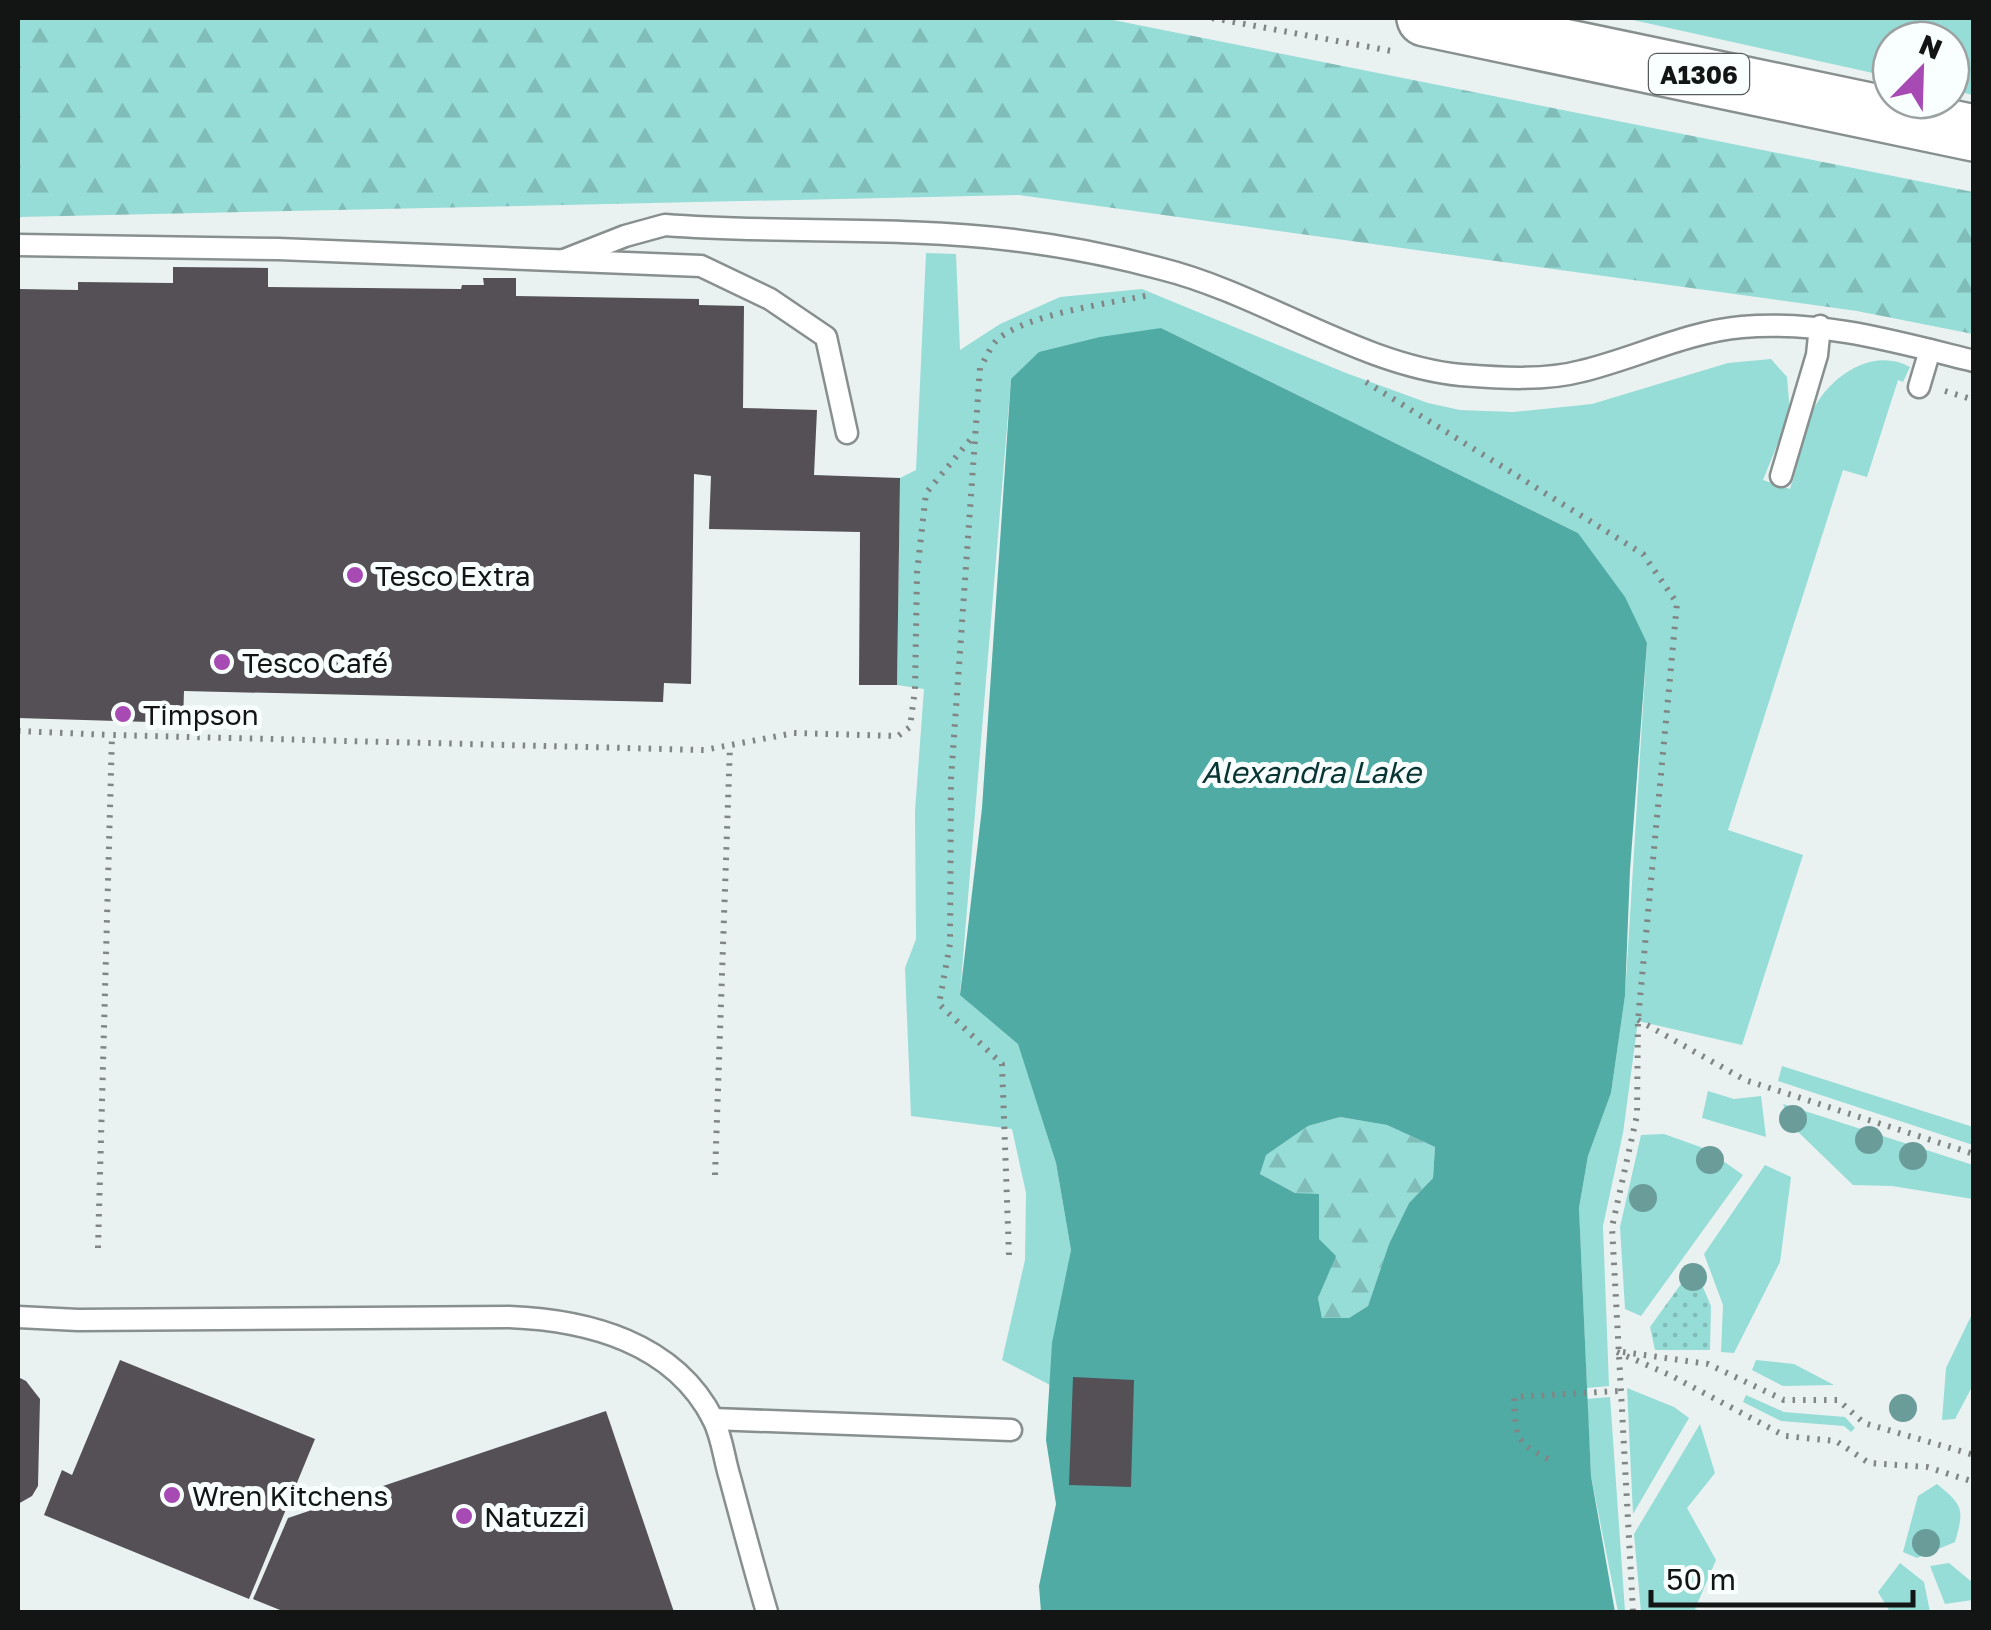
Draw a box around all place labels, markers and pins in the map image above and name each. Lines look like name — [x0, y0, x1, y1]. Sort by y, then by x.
place label: Tesco Extra — [375, 559, 531, 592]
marker: Tesco Extra — [344, 564, 366, 586]
place label: Tesco Café — [242, 646, 388, 679]
marker: Tesco Café — [211, 651, 233, 673]
place label: Timpson — [143, 698, 259, 731]
marker: Timpson — [112, 703, 134, 725]
place label: Wren Kitchens — [192, 1479, 388, 1512]
marker: Wren Kitchens — [161, 1484, 183, 1506]
place label: Natuzzi — [484, 1500, 585, 1533]
marker: Natuzzi — [453, 1505, 475, 1527]

